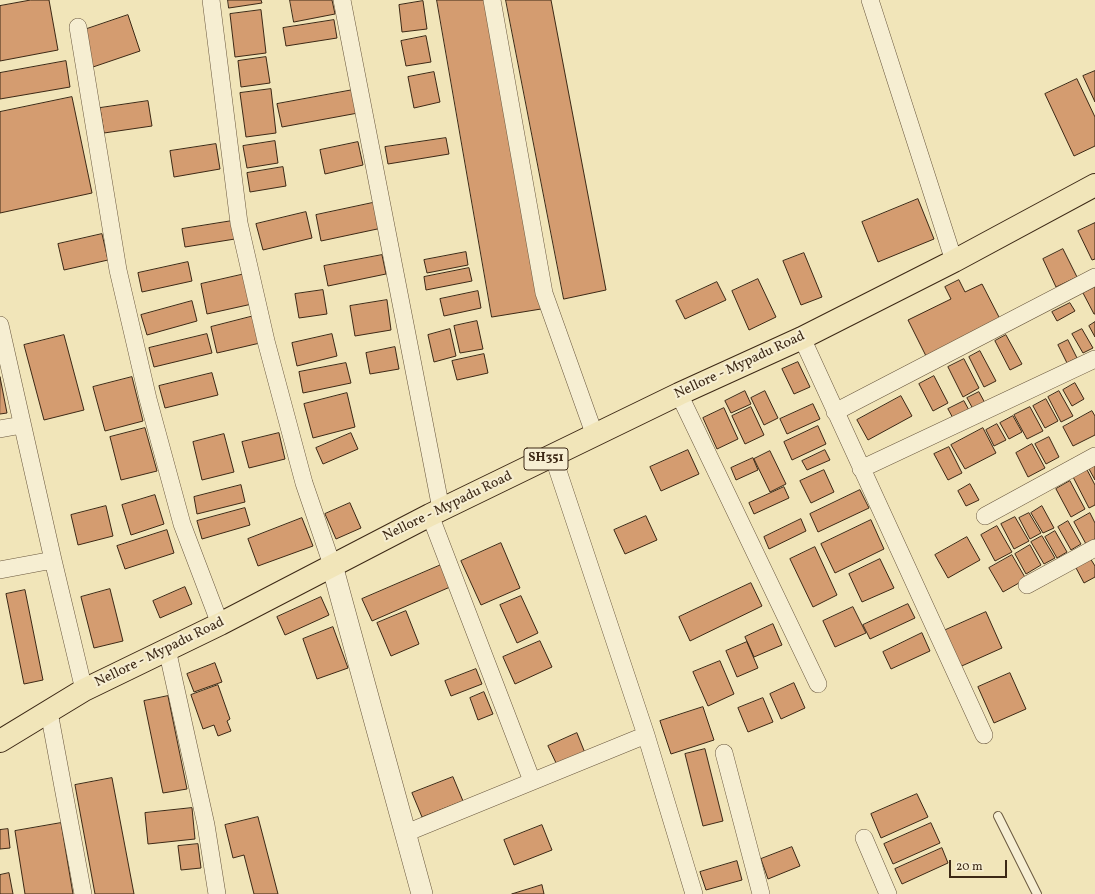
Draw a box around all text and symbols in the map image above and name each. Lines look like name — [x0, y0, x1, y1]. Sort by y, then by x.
street label: Nellore - Mypadu Road — [672, 328, 808, 404]
road number: SH351 — [524, 448, 568, 470]
street label: Nellore - Mypadu Road — [381, 468, 515, 546]
street label: Nellore - Mypadu Road — [93, 614, 227, 692]
scale bar — [951, 852, 1009, 878]
text: 20 m — [956, 859, 983, 875]

